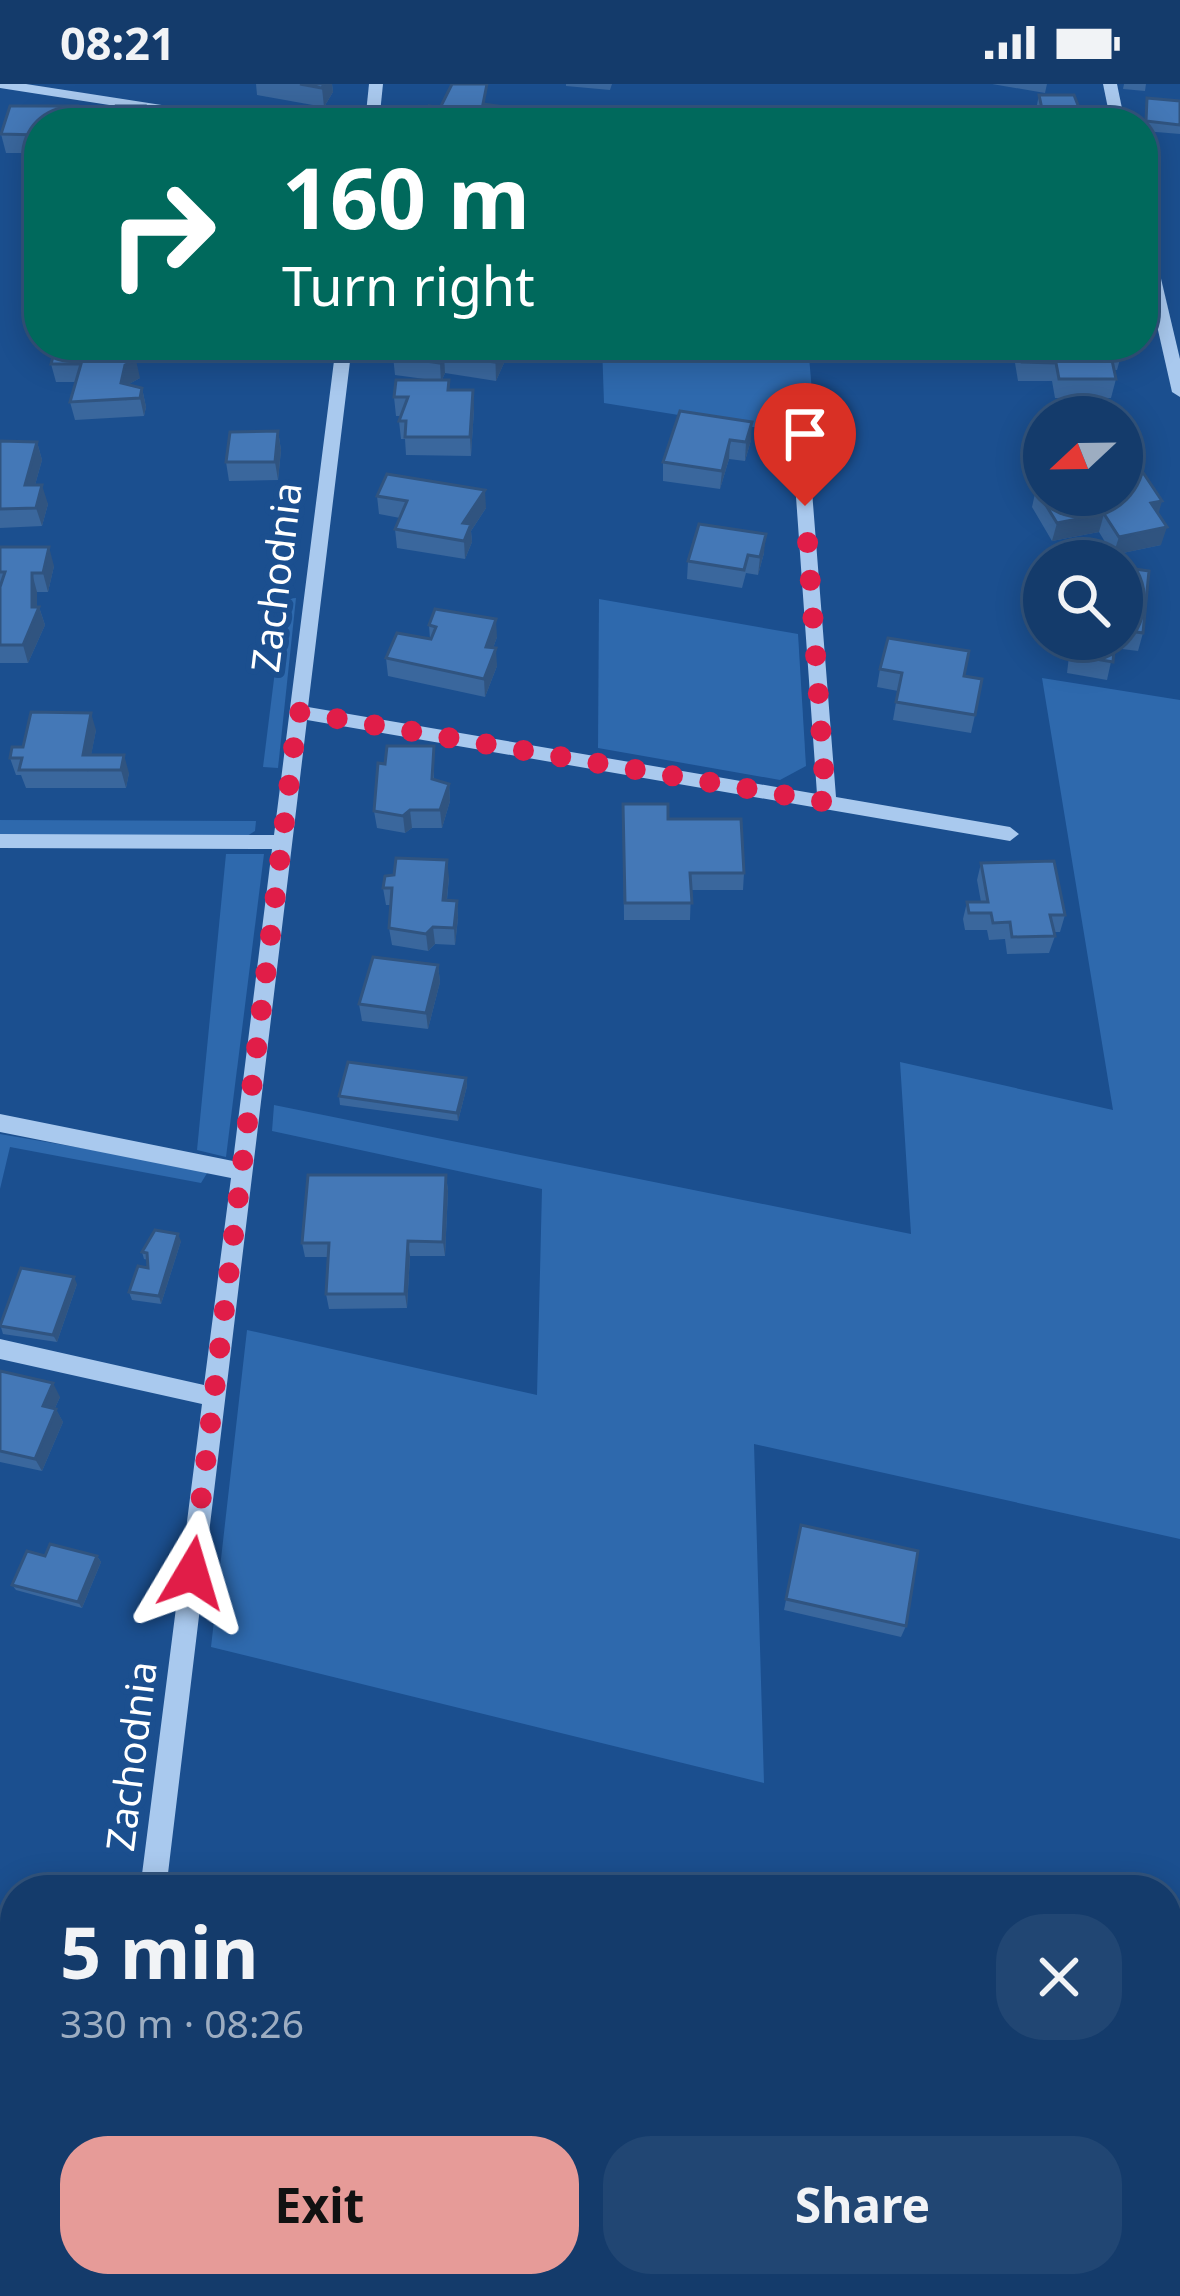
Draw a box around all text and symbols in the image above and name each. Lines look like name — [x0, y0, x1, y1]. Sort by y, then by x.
text: 08:21 — [60, 12, 176, 73]
text: 160 m — [282, 139, 530, 254]
icon: right — [84, 156, 240, 312]
text: Turn right — [282, 248, 535, 322]
pin — [754, 383, 856, 506]
north arrow — [1023, 396, 1143, 516]
map controls — [1023, 396, 1143, 660]
icon: arrive — [772, 401, 838, 467]
street label: Zachodnia — [237, 479, 313, 675]
button: search — [1023, 540, 1143, 660]
position arrow — [129, 1510, 255, 1636]
street label: Zachodnia — [92, 1658, 168, 1854]
text: 5 min — [60, 1902, 258, 2000]
button: close — [996, 1914, 1122, 2040]
text: 330 m · 08:26 — [60, 1996, 304, 2049]
button: Exit — [60, 2136, 579, 2274]
button: Share — [603, 2136, 1122, 2274]

